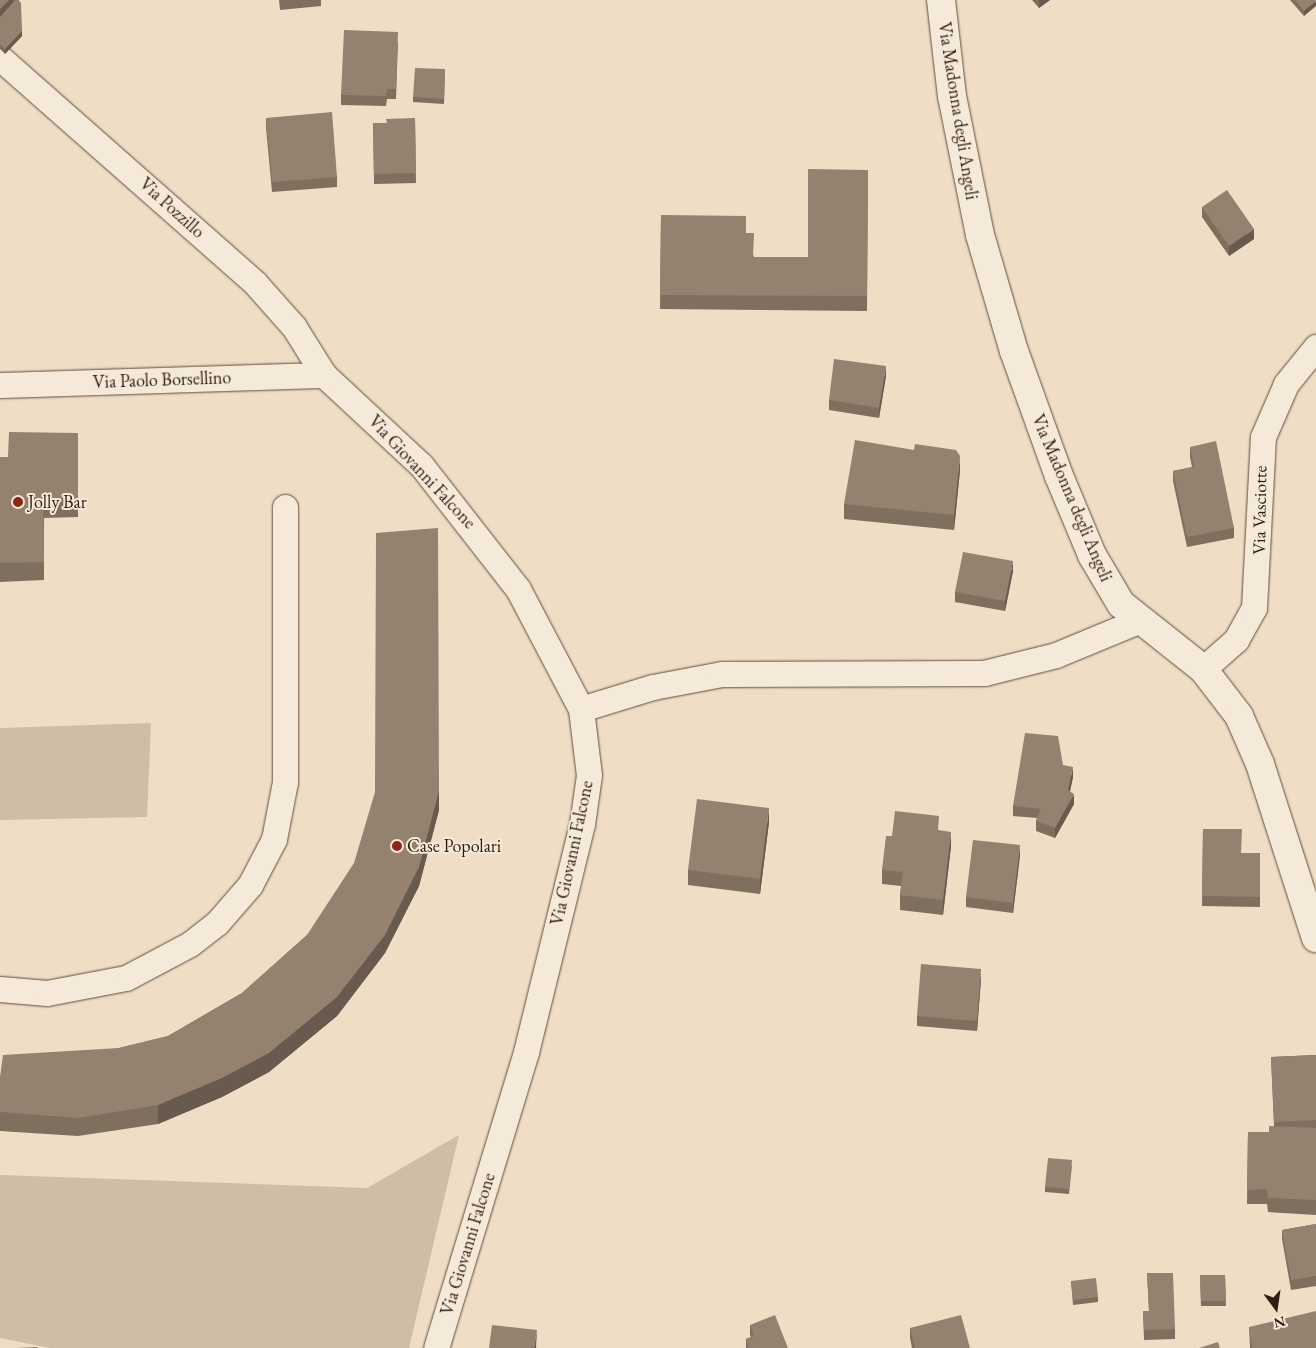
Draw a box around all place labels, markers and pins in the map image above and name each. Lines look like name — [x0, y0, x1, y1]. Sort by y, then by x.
place label: Jolly Bar — [28, 491, 87, 513]
marker: Jolly Bar — [12, 496, 24, 508]
place label: Case Popolari — [407, 835, 501, 857]
marker: Case Popolari — [391, 840, 403, 852]

